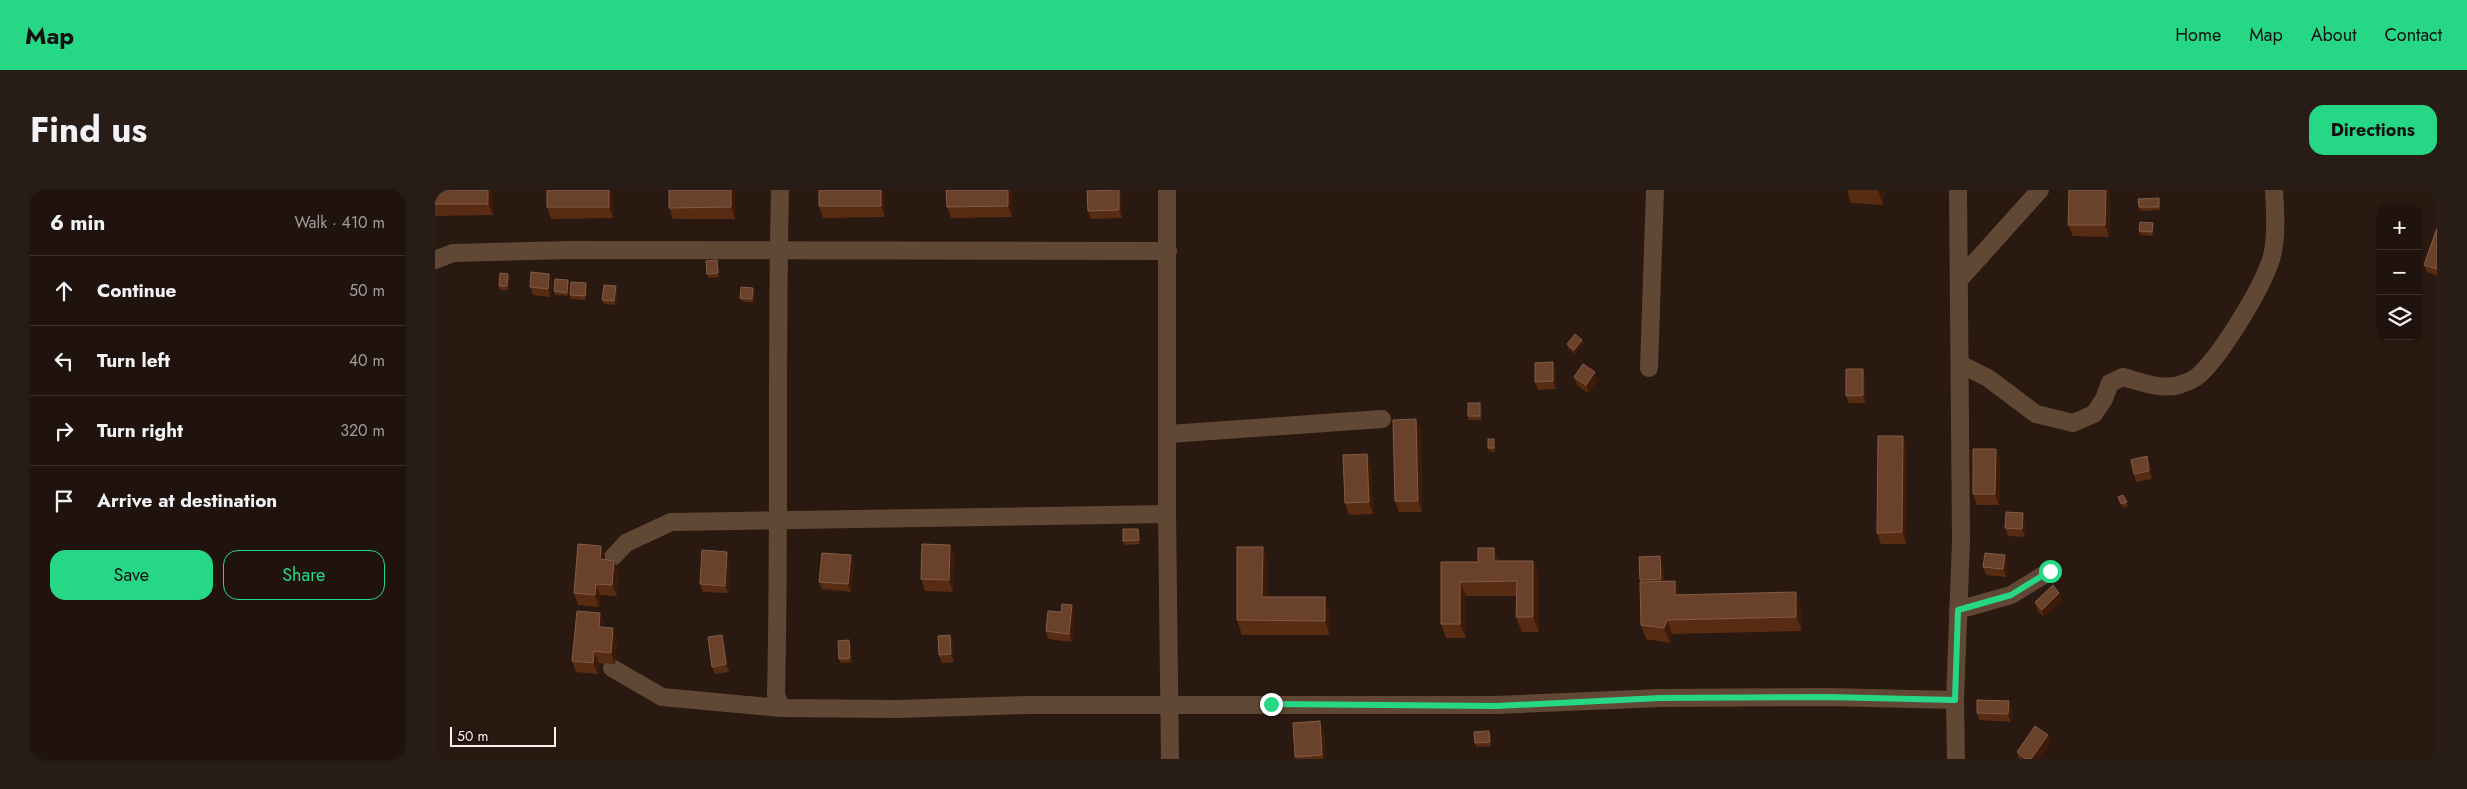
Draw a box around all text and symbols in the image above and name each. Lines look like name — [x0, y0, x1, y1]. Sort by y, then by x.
text: Map — [25, 18, 74, 53]
text: Home — [2175, 22, 2221, 48]
text: Map — [2249, 22, 2283, 48]
text: About — [2311, 22, 2356, 48]
text: Contact — [2384, 22, 2442, 48]
text: Find us — [30, 105, 147, 155]
button: Directions — [2309, 105, 2437, 155]
map controls — [2377, 205, 2422, 340]
button: + — [2377, 205, 2422, 250]
text: 6 min — [50, 208, 105, 238]
text: Walk · 410 m — [295, 211, 385, 234]
button: − — [2377, 250, 2422, 295]
icon: ahead — [50, 277, 78, 305]
text: Continue — [97, 277, 176, 304]
text: 50 m — [349, 279, 385, 302]
button: layers — [2377, 295, 2422, 340]
icon: left — [50, 347, 78, 375]
text: Turn left — [97, 347, 170, 374]
text: 40 m — [349, 349, 385, 372]
icon: right — [50, 417, 78, 445]
text: Turn right — [97, 417, 183, 444]
text: 320 m — [340, 419, 385, 442]
icon: arrive — [50, 487, 78, 515]
text: Arrive at destination — [97, 487, 277, 514]
button: Save — [50, 550, 213, 600]
button: Share — [223, 550, 385, 600]
route start — [2039, 560, 2062, 583]
route end — [1260, 693, 1283, 716]
scale bar — [450, 724, 556, 747]
text: 50 m — [457, 726, 488, 746]

